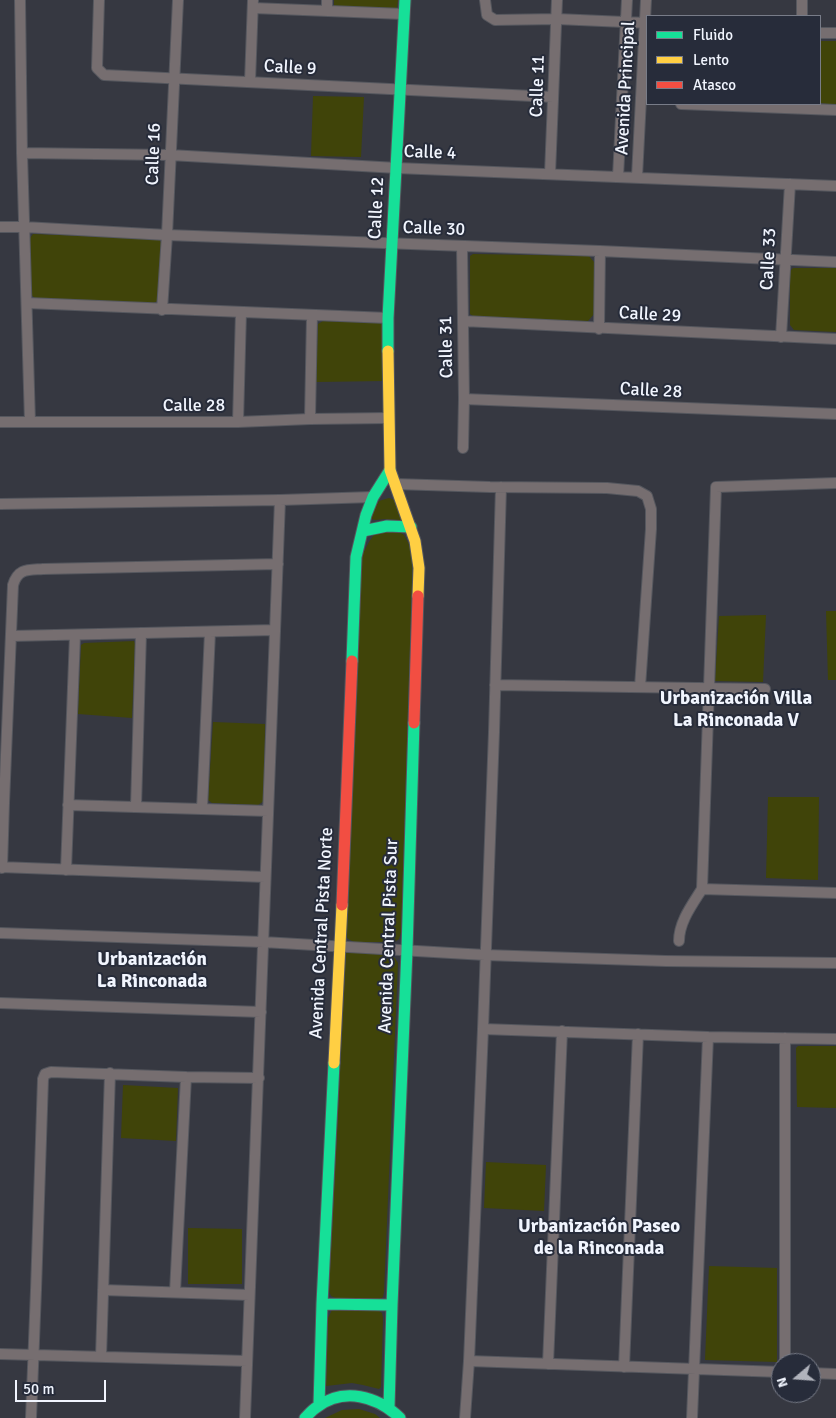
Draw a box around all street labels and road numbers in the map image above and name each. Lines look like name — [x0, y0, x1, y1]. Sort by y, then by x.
street label: Avenida Principal — [612, 20, 640, 156]
street label: Calle 11 — [526, 54, 550, 118]
street label: Calle 9 — [263, 56, 317, 80]
street label: Calle 16 — [142, 122, 166, 186]
street label: Calle 4 — [403, 141, 457, 165]
street label: Calle 12 — [365, 176, 389, 240]
street label: Calle 30 — [402, 217, 466, 241]
street label: Calle 33 — [757, 227, 781, 291]
street label: Calle 29 — [618, 303, 682, 327]
street label: Calle 31 — [436, 316, 458, 378]
street label: Calle 28 — [619, 379, 683, 403]
street label: Calle 28 — [163, 395, 225, 417]
street label: Avenida Central Pista Norte — [306, 827, 338, 1039]
street label: Avenida Central Pista Sur — [375, 838, 403, 1034]

